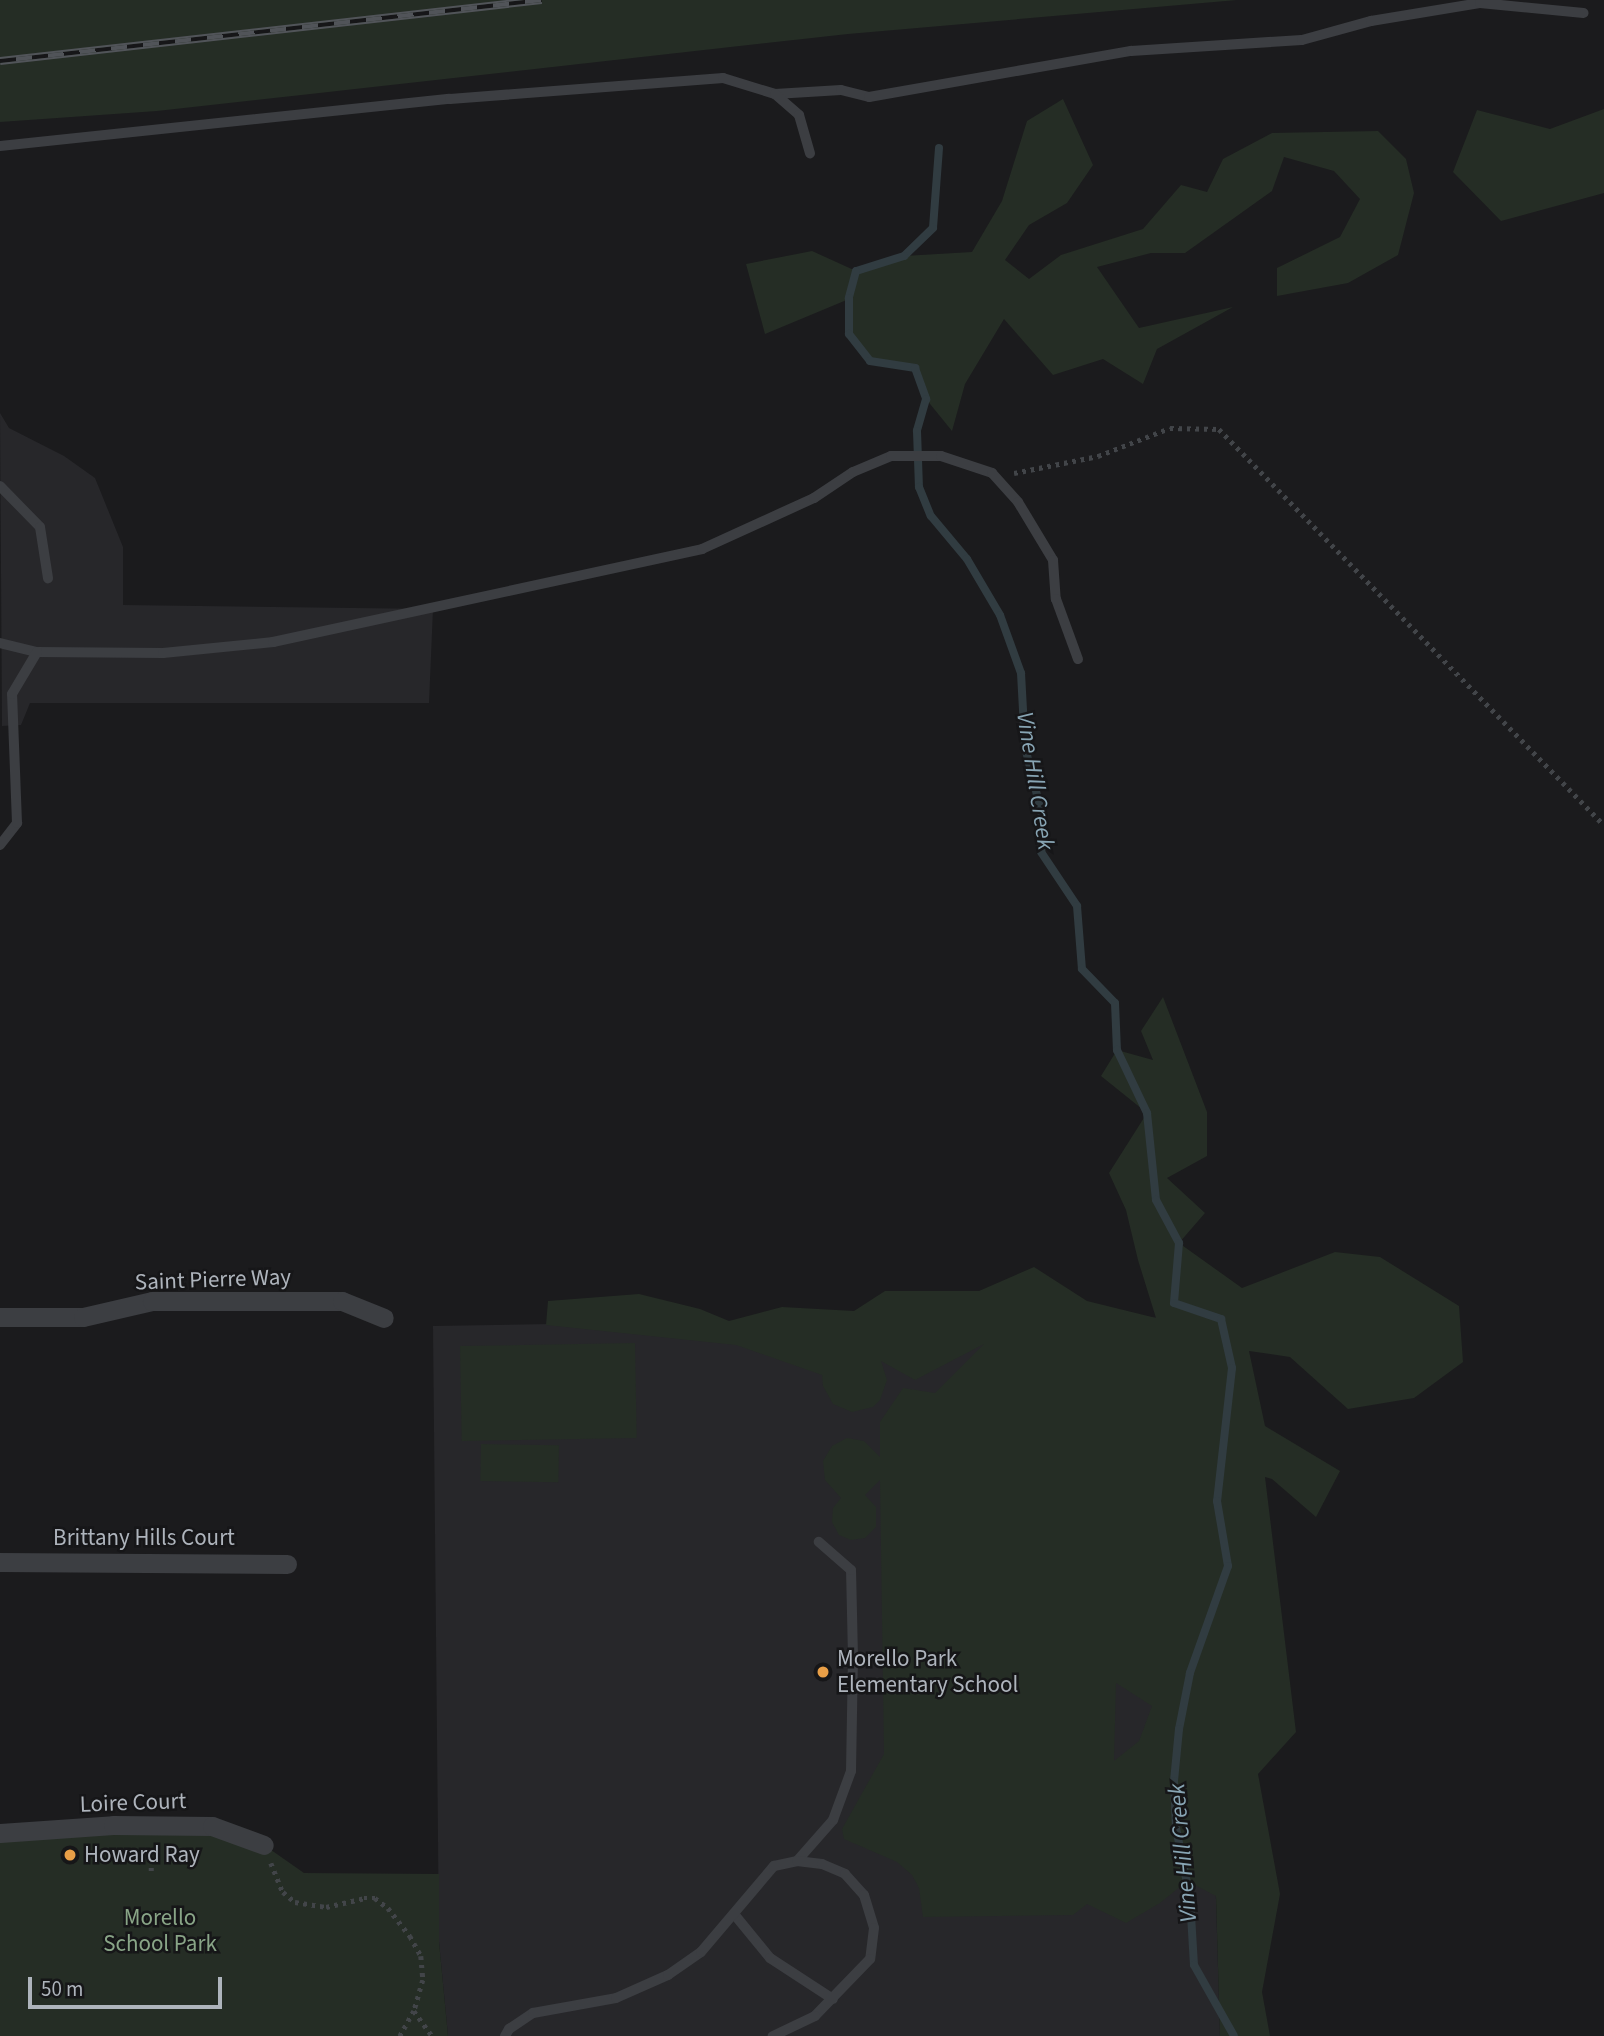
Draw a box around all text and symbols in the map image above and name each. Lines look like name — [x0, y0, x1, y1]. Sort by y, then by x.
water label: Vine Hill Creek — [1010, 710, 1060, 852]
street label: Saint Pierre Way — [134, 1263, 292, 1297]
street label: Brittany Hills Court — [53, 1524, 235, 1552]
place label: Morello Park Elementary School — [837, 1645, 1018, 1699]
marker: Morello Park Elementary School — [815, 1664, 831, 1680]
water label: Vine Hill Creek — [1163, 1782, 1203, 1924]
street label: Loire Court — [79, 1787, 187, 1819]
place label: Howard Ray — [84, 1841, 200, 1869]
marker: Howard Ray — [62, 1847, 78, 1863]
park label: Morello School Park — [103, 1904, 217, 1958]
scale bar — [32, 1962, 226, 2006]
text: 50 m — [41, 1974, 83, 2004]

